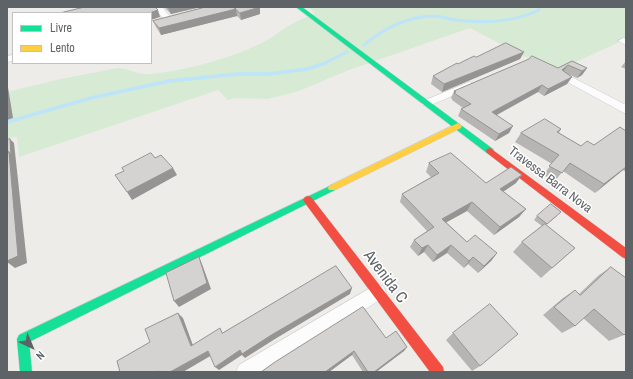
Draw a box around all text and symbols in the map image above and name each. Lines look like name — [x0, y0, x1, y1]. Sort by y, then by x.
legend — [12, 12, 152, 64]
text: Livre — [50, 20, 72, 36]
text: Lento — [50, 40, 75, 56]
street label: Travessa Barra Nova — [505, 144, 595, 216]
street label: Avenida C — [359, 247, 411, 307]
north arrow — [12, 327, 52, 367]
text: N — [33, 348, 48, 363]

